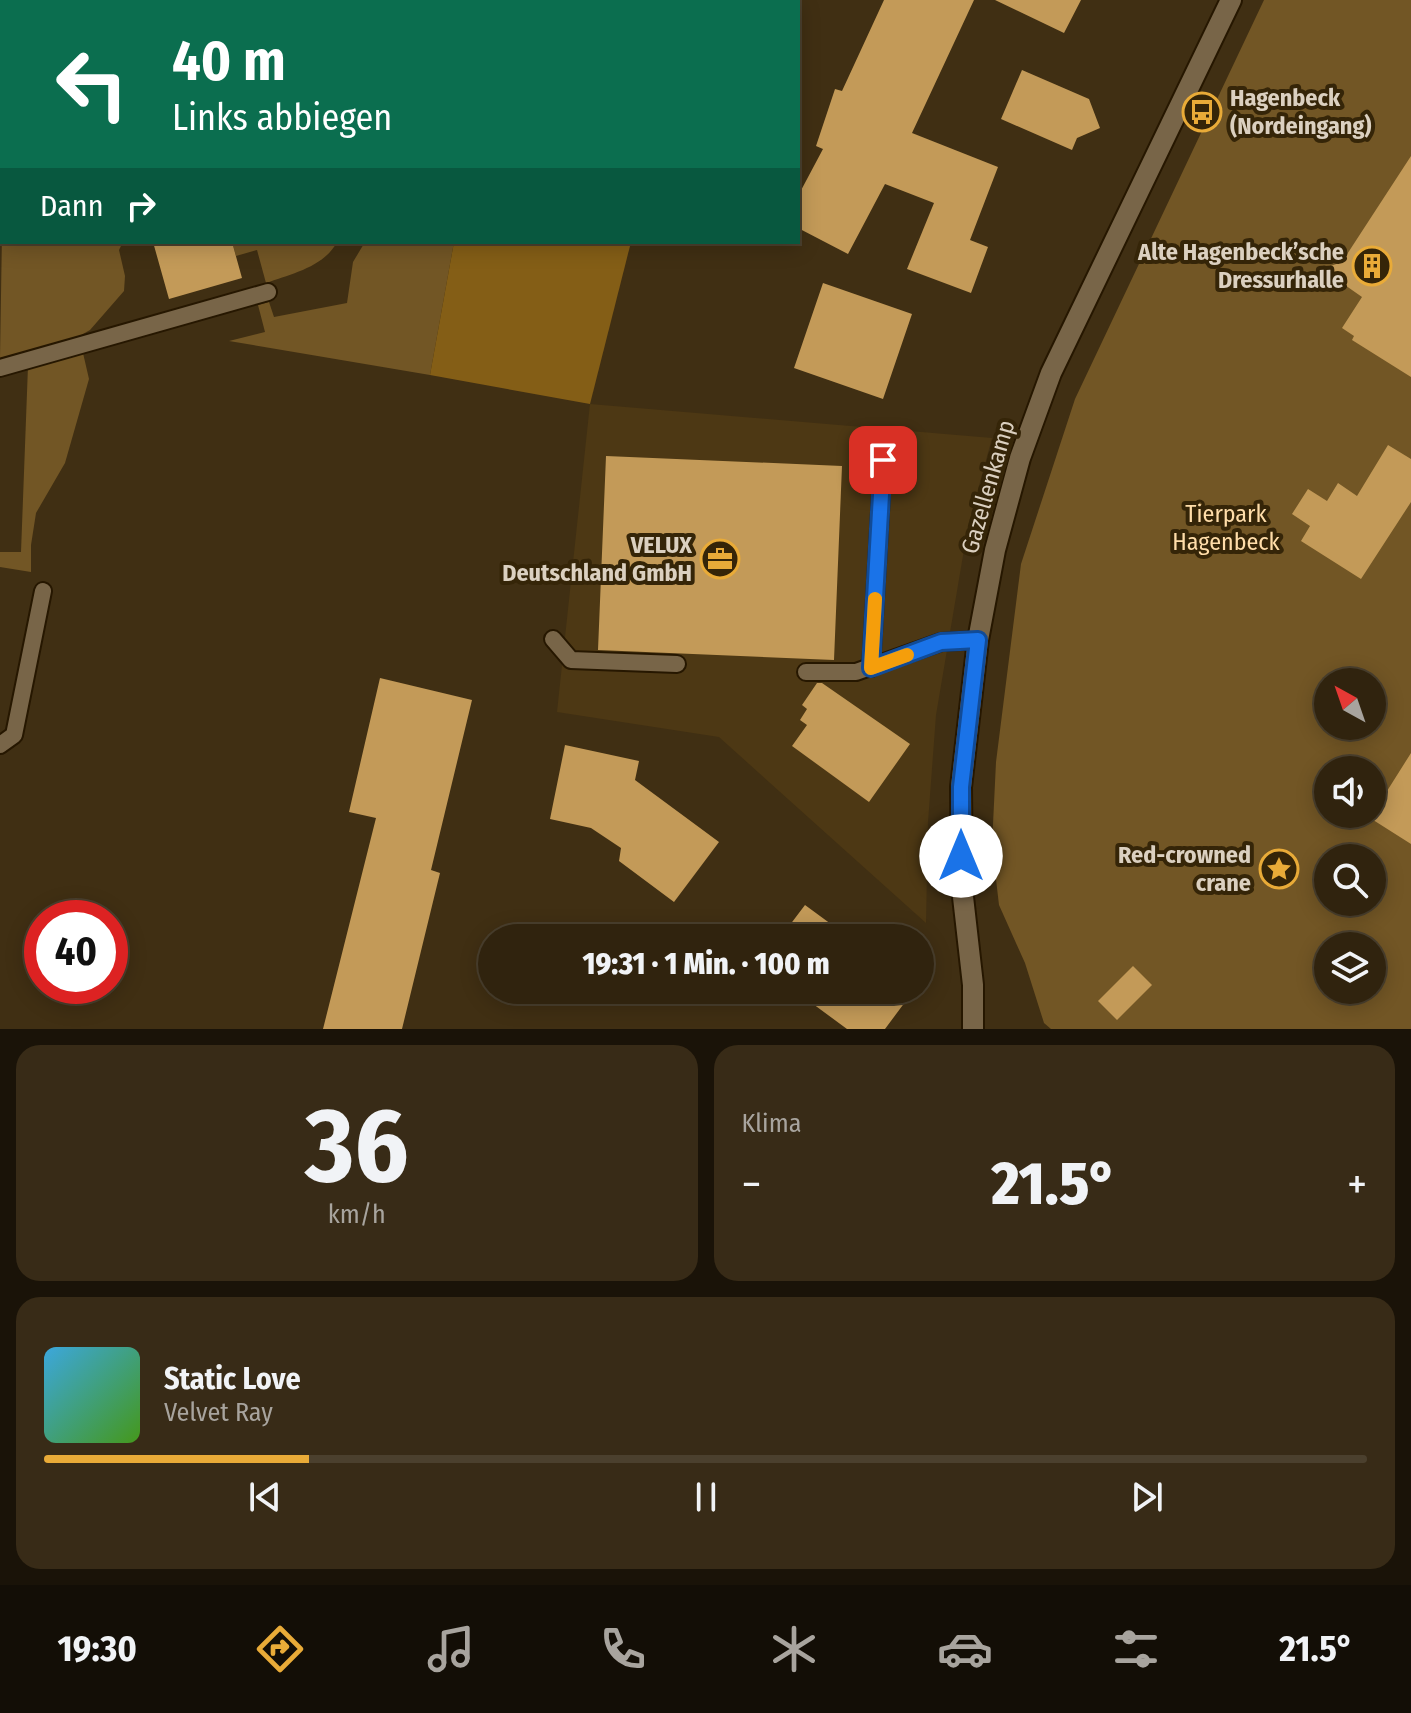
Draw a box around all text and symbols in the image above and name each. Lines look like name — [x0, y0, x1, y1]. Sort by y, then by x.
text: 40 m — [172, 28, 286, 95]
icon: left — [40, 32, 144, 136]
place label: Hagenbeck (Nordeingang) — [1230, 84, 1372, 140]
bus stop icon: Hagenbeck (Nordeingang) — [1181, 91, 1223, 133]
text: Links abbiegen — [172, 96, 392, 140]
icon: right — [119, 184, 163, 228]
text: Dann — [40, 188, 103, 224]
place label: Alte Hagenbeck’sche Dressurhalle — [1137, 238, 1344, 294]
building icon: Alte Hagenbeck’sche Dressurhalle — [1351, 245, 1393, 287]
street label: Gazellenkamp — [956, 417, 1020, 557]
pin — [849, 426, 917, 494]
icon: arrive — [861, 438, 905, 482]
park label: Tierpark Hagenbeck — [1172, 500, 1281, 556]
place label: VELUX Deutschland GmbH — [502, 531, 692, 587]
office icon: VELUX Deutschland GmbH — [699, 538, 741, 580]
north arrow — [1314, 668, 1386, 740]
map controls — [1314, 668, 1386, 1004]
button: sound — [1314, 756, 1386, 828]
position arrow — [919, 814, 1003, 898]
place label: Red-crowned crane — [1118, 841, 1251, 897]
button: search — [1314, 844, 1386, 916]
place icon: Red-crowned crane — [1258, 848, 1300, 890]
speed limit sign: 40 — [24, 900, 128, 1004]
button: layers — [1314, 932, 1386, 1004]
text: 19:31 · 1 Min. · 100 m — [582, 946, 830, 982]
text: 36 — [305, 1084, 409, 1209]
text: Klima — [742, 1108, 801, 1139]
text: 21.5° — [992, 1148, 1117, 1220]
text: − — [742, 1158, 761, 1211]
text: + — [1347, 1158, 1367, 1211]
text: km/h — [328, 1199, 386, 1230]
text: Static Love — [164, 1361, 301, 1397]
text: Velvet Ray — [164, 1397, 273, 1428]
icon: previous — [243, 1475, 287, 1519]
icon: pause — [684, 1475, 728, 1519]
icon: next — [1125, 1475, 1169, 1519]
icon: directions — [252, 1621, 308, 1677]
icon: music — [423, 1621, 479, 1677]
icon: phone — [595, 1621, 651, 1677]
icon: climate — [766, 1621, 822, 1677]
icon: car — [937, 1621, 993, 1677]
icon: filters — [1108, 1621, 1164, 1677]
text: 19:30 — [58, 1627, 137, 1671]
text: 21.5° — [1279, 1627, 1353, 1671]

